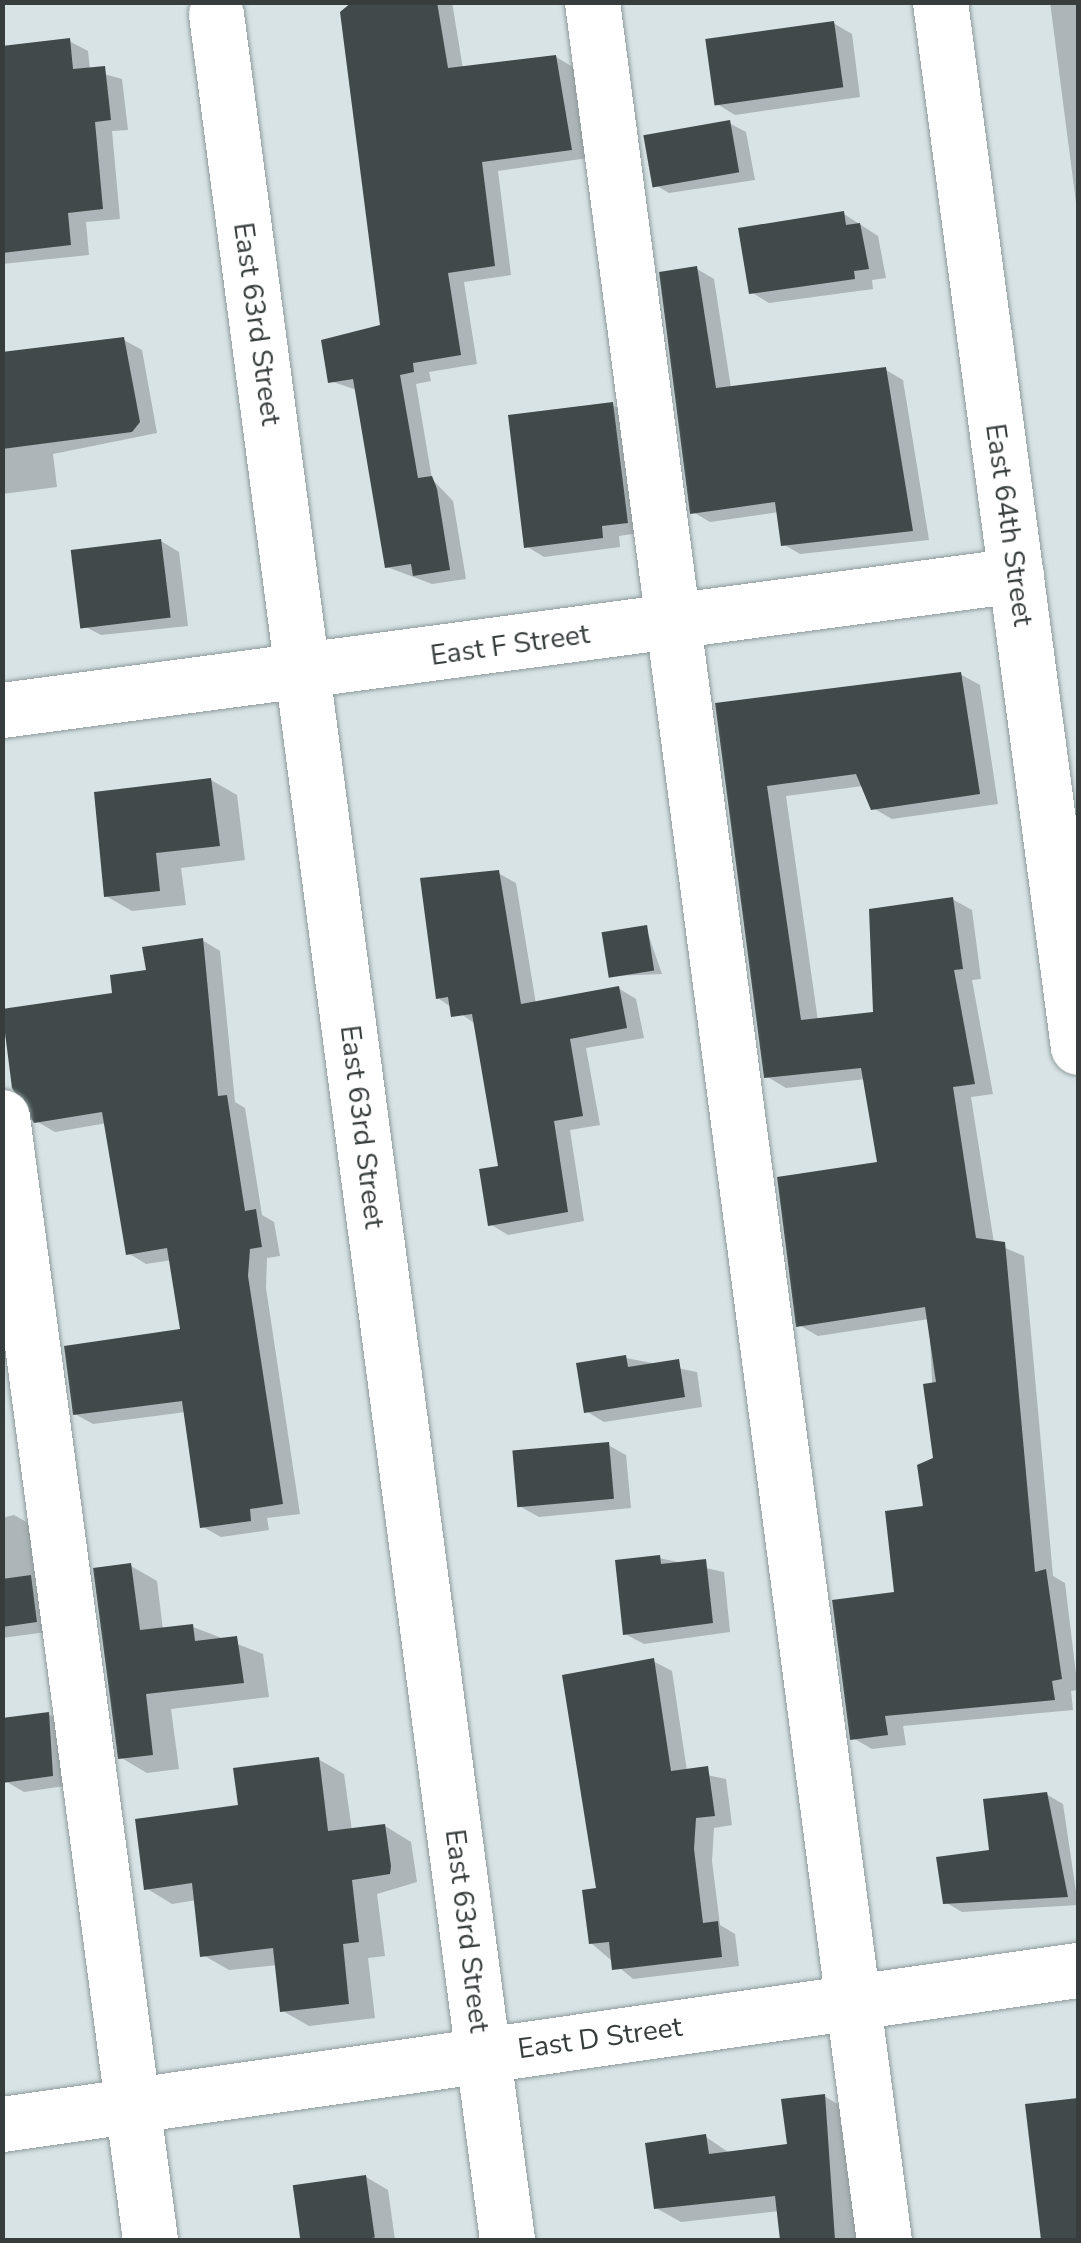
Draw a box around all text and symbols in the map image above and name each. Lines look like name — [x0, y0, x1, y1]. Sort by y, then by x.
street label: East 63rd Street — [226, 220, 288, 428]
street label: East 64th Street — [978, 422, 1040, 628]
street label: East F Street — [428, 617, 592, 673]
street label: East 63rd Street — [333, 1023, 391, 1231]
street label: East 63rd Street — [438, 1827, 496, 2035]
street label: East D Street — [516, 2010, 684, 2066]

